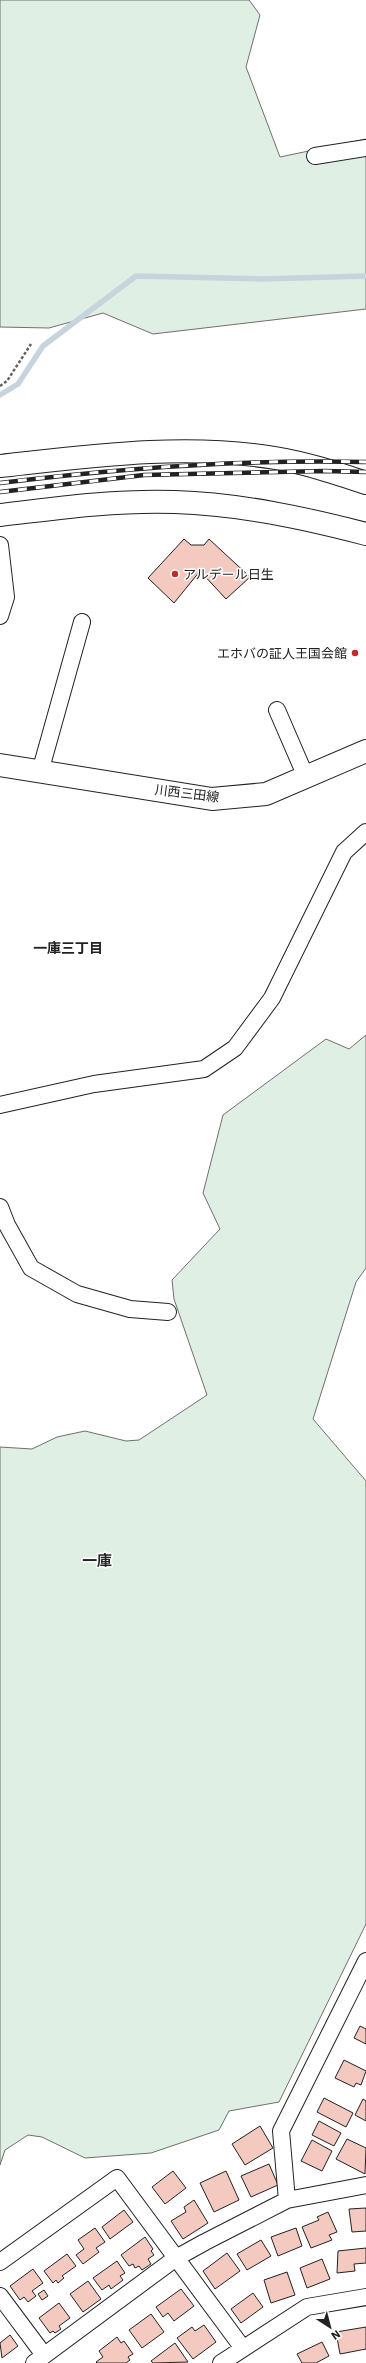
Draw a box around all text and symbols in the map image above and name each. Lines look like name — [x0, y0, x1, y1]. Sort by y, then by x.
place label: アルデール日生 — [183, 566, 274, 583]
marker: アルデール日生 — [170, 569, 180, 579]
place label: エホバの証人王国会館 — [217, 645, 347, 662]
marker: エホバの証人王国会館 — [350, 648, 360, 658]
street label: 川西三田線 — [154, 781, 220, 806]
district label: 一庫三丁目 — [33, 939, 103, 957]
district label: 一庫 — [82, 1551, 112, 1570]
north arrow — [310, 2307, 350, 2347]
text: N — [329, 2327, 343, 2343]

